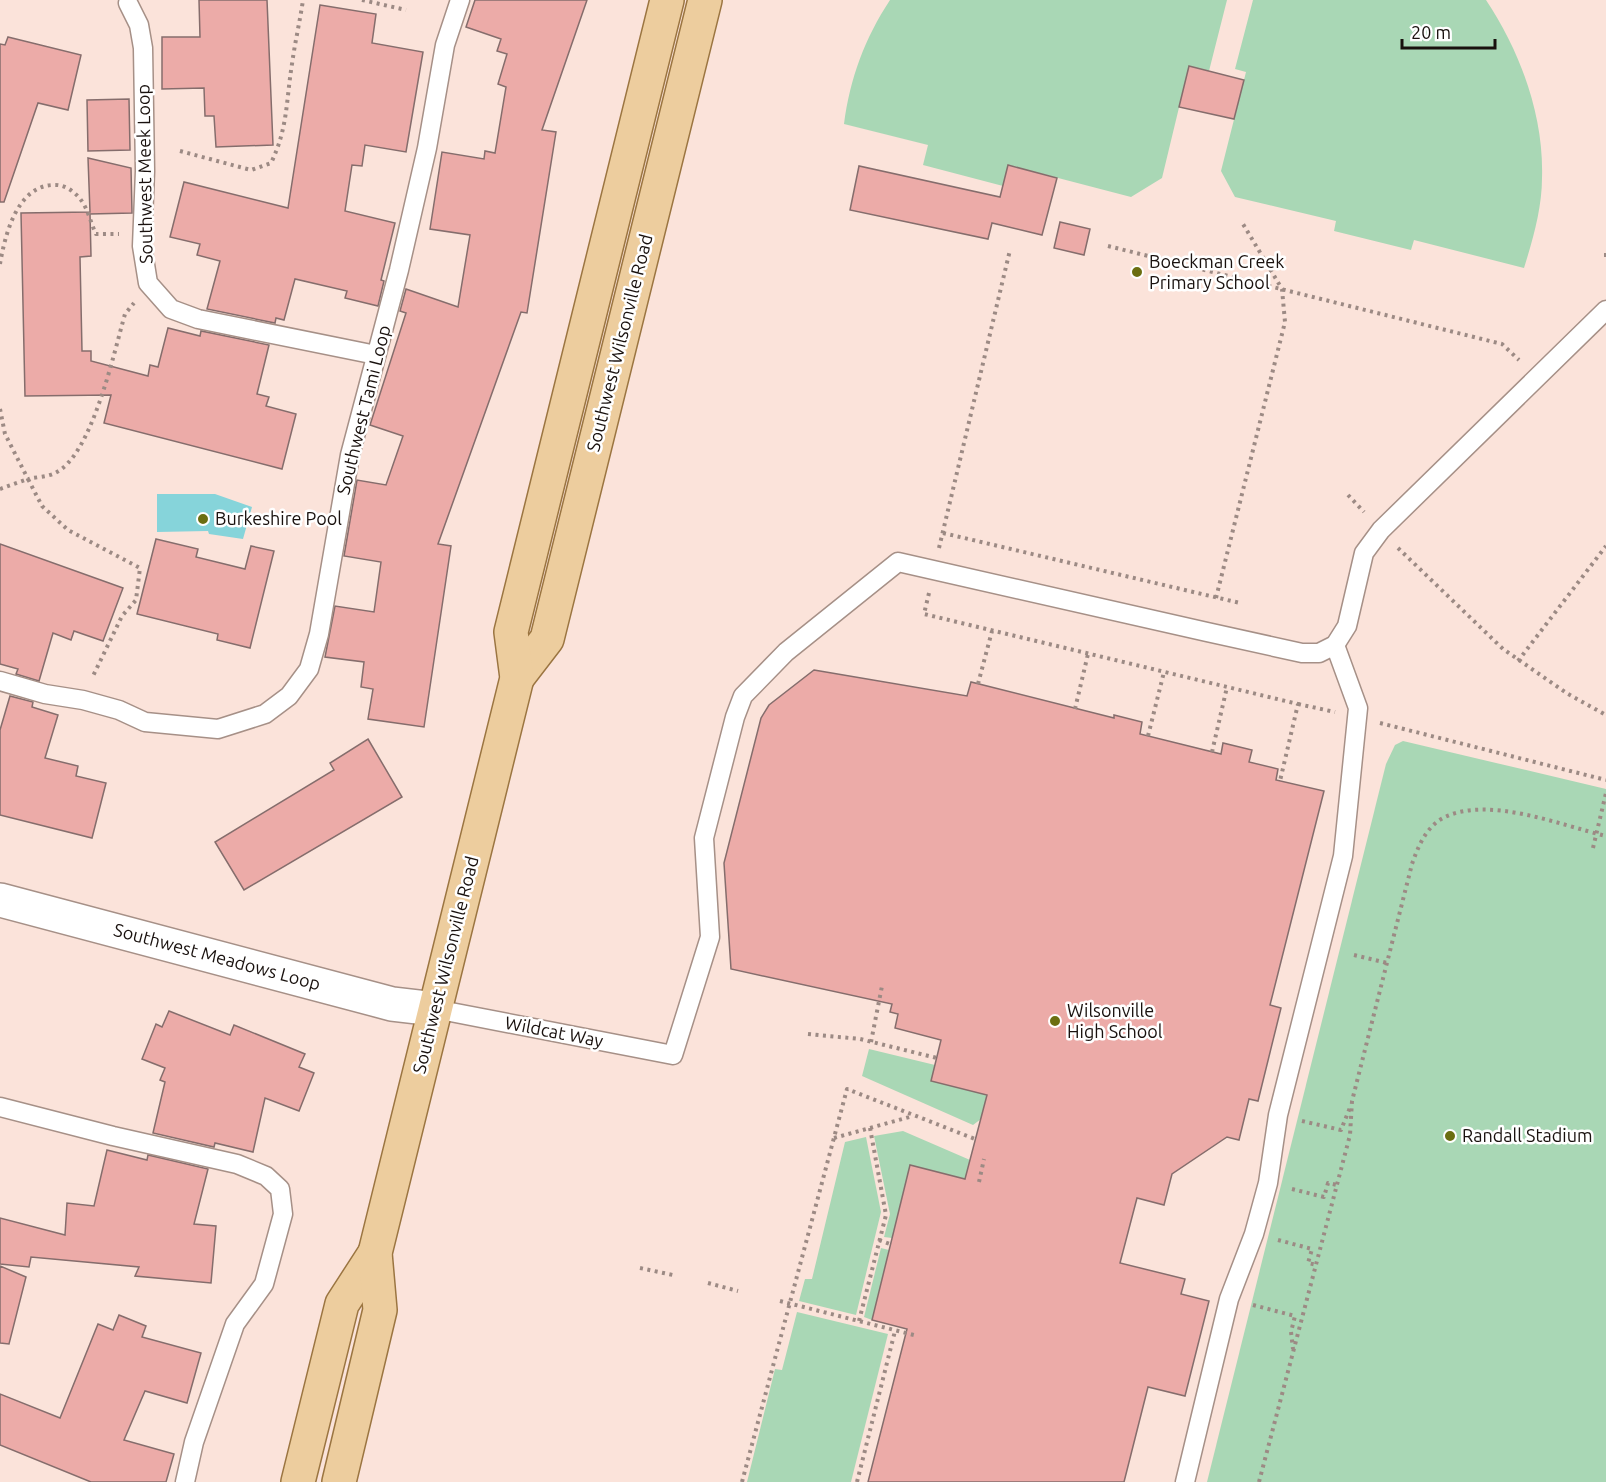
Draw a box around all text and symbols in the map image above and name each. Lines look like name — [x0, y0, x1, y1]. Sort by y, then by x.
scale bar — [1402, 12, 1495, 50]
text: 20 m — [1411, 22, 1451, 42]
street label: Southwest Meek Loop — [132, 84, 156, 264]
street label: Southwest Wilsonville Road — [582, 232, 656, 454]
place label: Boeckman Creek Primary School — [1149, 251, 1284, 292]
marker: Boeckman Creek Primary School — [1130, 265, 1144, 279]
street label: Southwest Tami Loop — [332, 323, 394, 497]
place label: Burkeshire Pool — [215, 508, 342, 528]
marker: Burkeshire Pool — [196, 512, 210, 526]
street label: Southwest Wilsonville Road — [408, 854, 482, 1076]
street label: Southwest Meadows Loop — [112, 919, 323, 993]
place label: Wilsonville High School — [1067, 1000, 1163, 1041]
street label: Wildcat Way — [503, 1012, 605, 1050]
marker: Wilsonville High School — [1048, 1014, 1062, 1028]
place label: Randall Stadium — [1462, 1125, 1592, 1145]
marker: Randall Stadium — [1443, 1129, 1457, 1143]

